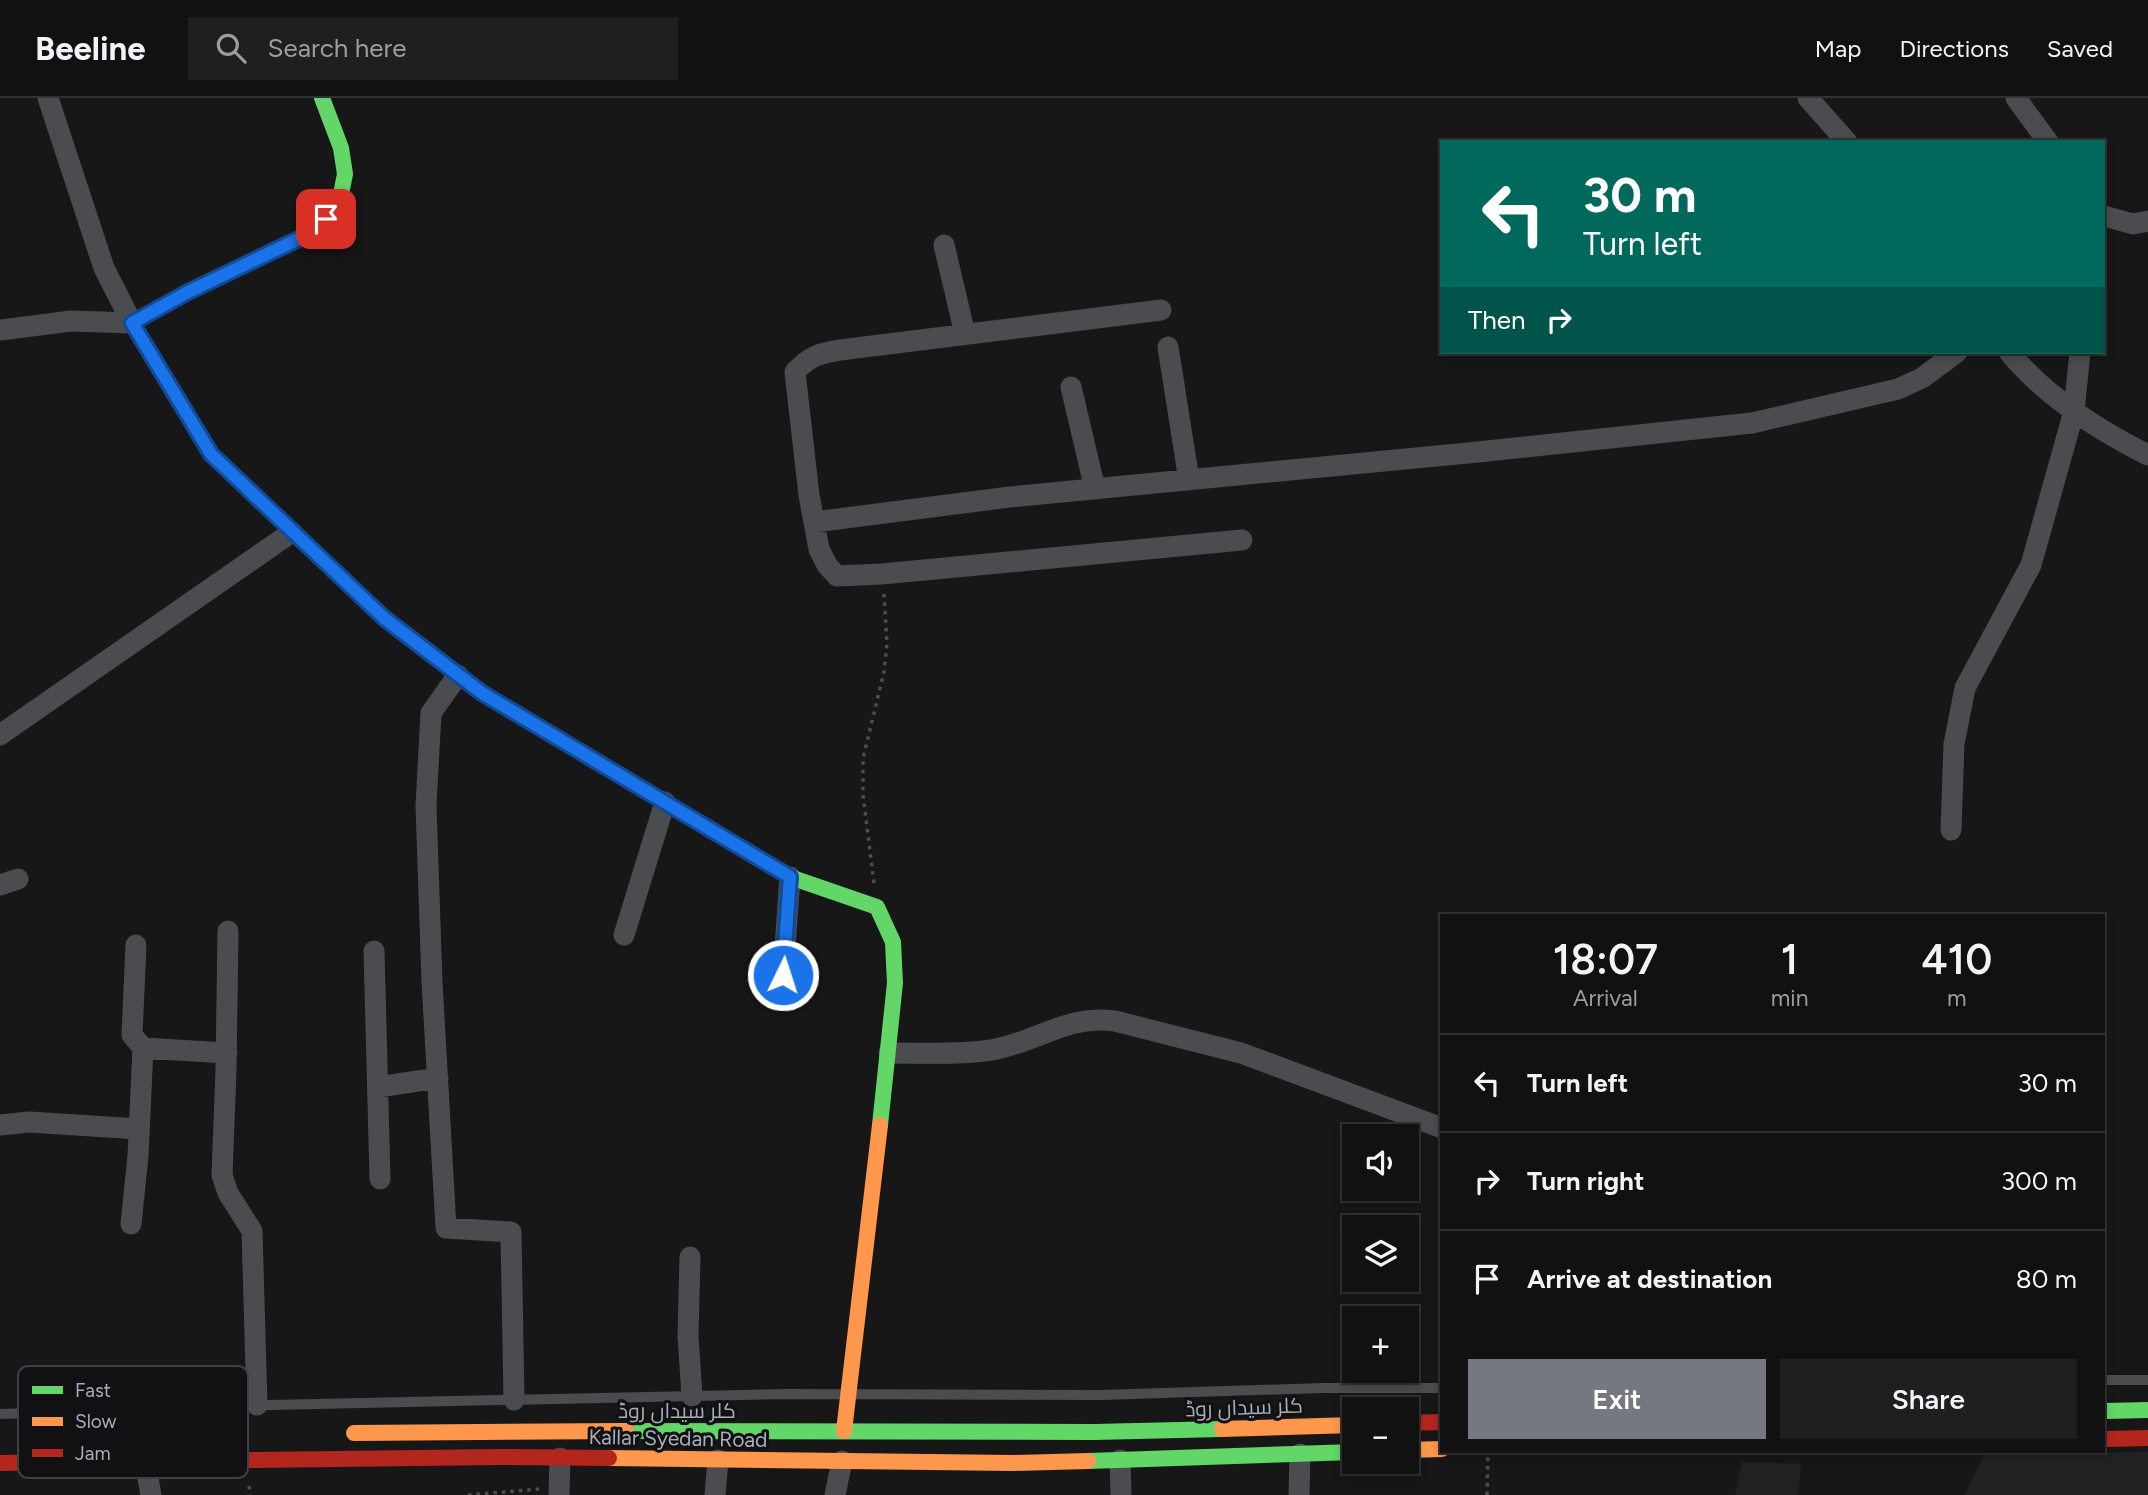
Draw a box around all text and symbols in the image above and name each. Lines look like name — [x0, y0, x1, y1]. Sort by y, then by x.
search box — [188, 17, 678, 80]
text: Beeline — [35, 29, 146, 68]
icon: search — [212, 29, 250, 67]
text: Search here — [268, 32, 406, 64]
text: Map — [1815, 34, 1861, 63]
text: Directions — [1899, 34, 2009, 63]
text: Saved — [2047, 34, 2113, 63]
text: 30 m — [1583, 165, 1696, 224]
icon: left — [1468, 168, 1559, 259]
pin — [296, 189, 356, 249]
icon: arrive — [307, 200, 345, 238]
text: Turn left — [1583, 225, 1702, 263]
icon: right — [1540, 301, 1578, 339]
text: Then — [1468, 304, 1526, 336]
text: 18:07 — [1553, 934, 1658, 985]
text: 1 — [1781, 934, 1798, 985]
text: 410 — [1921, 934, 1992, 985]
position arrow — [746, 938, 820, 1012]
text: Arrival — [1573, 984, 1638, 1012]
text: min — [1771, 984, 1808, 1012]
text: m — [1947, 984, 1967, 1012]
icon: left — [1468, 1064, 1506, 1102]
text: Turn left — [1527, 1067, 1628, 1099]
text: 30 m — [2018, 1067, 2077, 1099]
map controls — [1342, 1124, 1419, 1474]
button: sound — [1342, 1124, 1419, 1201]
icon: right — [1468, 1162, 1506, 1200]
text: Turn right — [1527, 1165, 1644, 1197]
text: 300 m — [2001, 1165, 2077, 1197]
button: layers — [1342, 1215, 1419, 1292]
icon: arrive — [1468, 1260, 1506, 1298]
text: Arrive at destination — [1527, 1263, 1772, 1295]
text: 80 m — [2016, 1263, 2077, 1295]
button: + — [1342, 1306, 1419, 1383]
button: Exit — [1468, 1359, 1766, 1439]
button: Share — [1780, 1359, 2077, 1439]
legend — [18, 1366, 248, 1478]
text: Fast — [75, 1379, 111, 1402]
street label: کلر سیداں روڈ — [1185, 1392, 1303, 1423]
button: − — [1342, 1397, 1419, 1474]
street label: کلر سیداں روڈ — [618, 1398, 736, 1424]
text: Slow — [75, 1410, 117, 1433]
street label: Kallar Syedan Road — [588, 1424, 768, 1452]
text: Jam — [75, 1442, 111, 1465]

